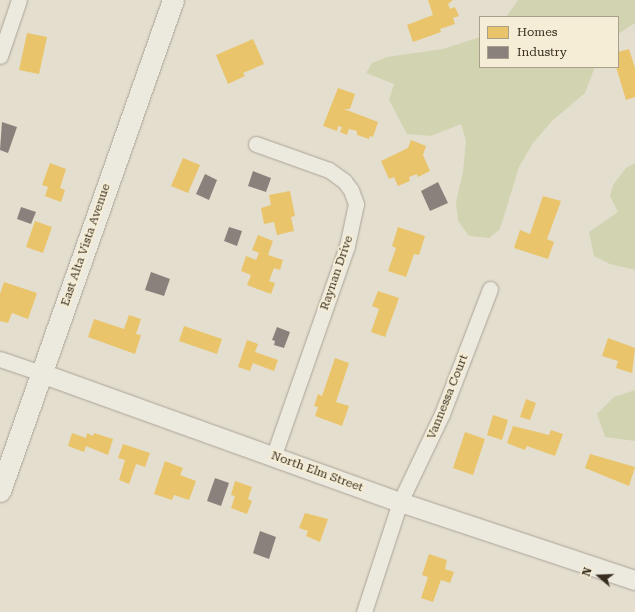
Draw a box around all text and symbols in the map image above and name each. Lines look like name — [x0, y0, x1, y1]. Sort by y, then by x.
legend — [479, 16, 619, 68]
text: Homes — [517, 25, 557, 39]
text: Industry — [517, 45, 567, 59]
street label: East Alta Vista Avenue — [58, 182, 114, 308]
street label: Raynan Drive — [318, 234, 356, 312]
street label: Vannessa Court — [424, 353, 472, 441]
street label: North Elm Street — [269, 449, 365, 495]
north arrow — [579, 556, 619, 596]
text: N — [580, 566, 595, 578]

